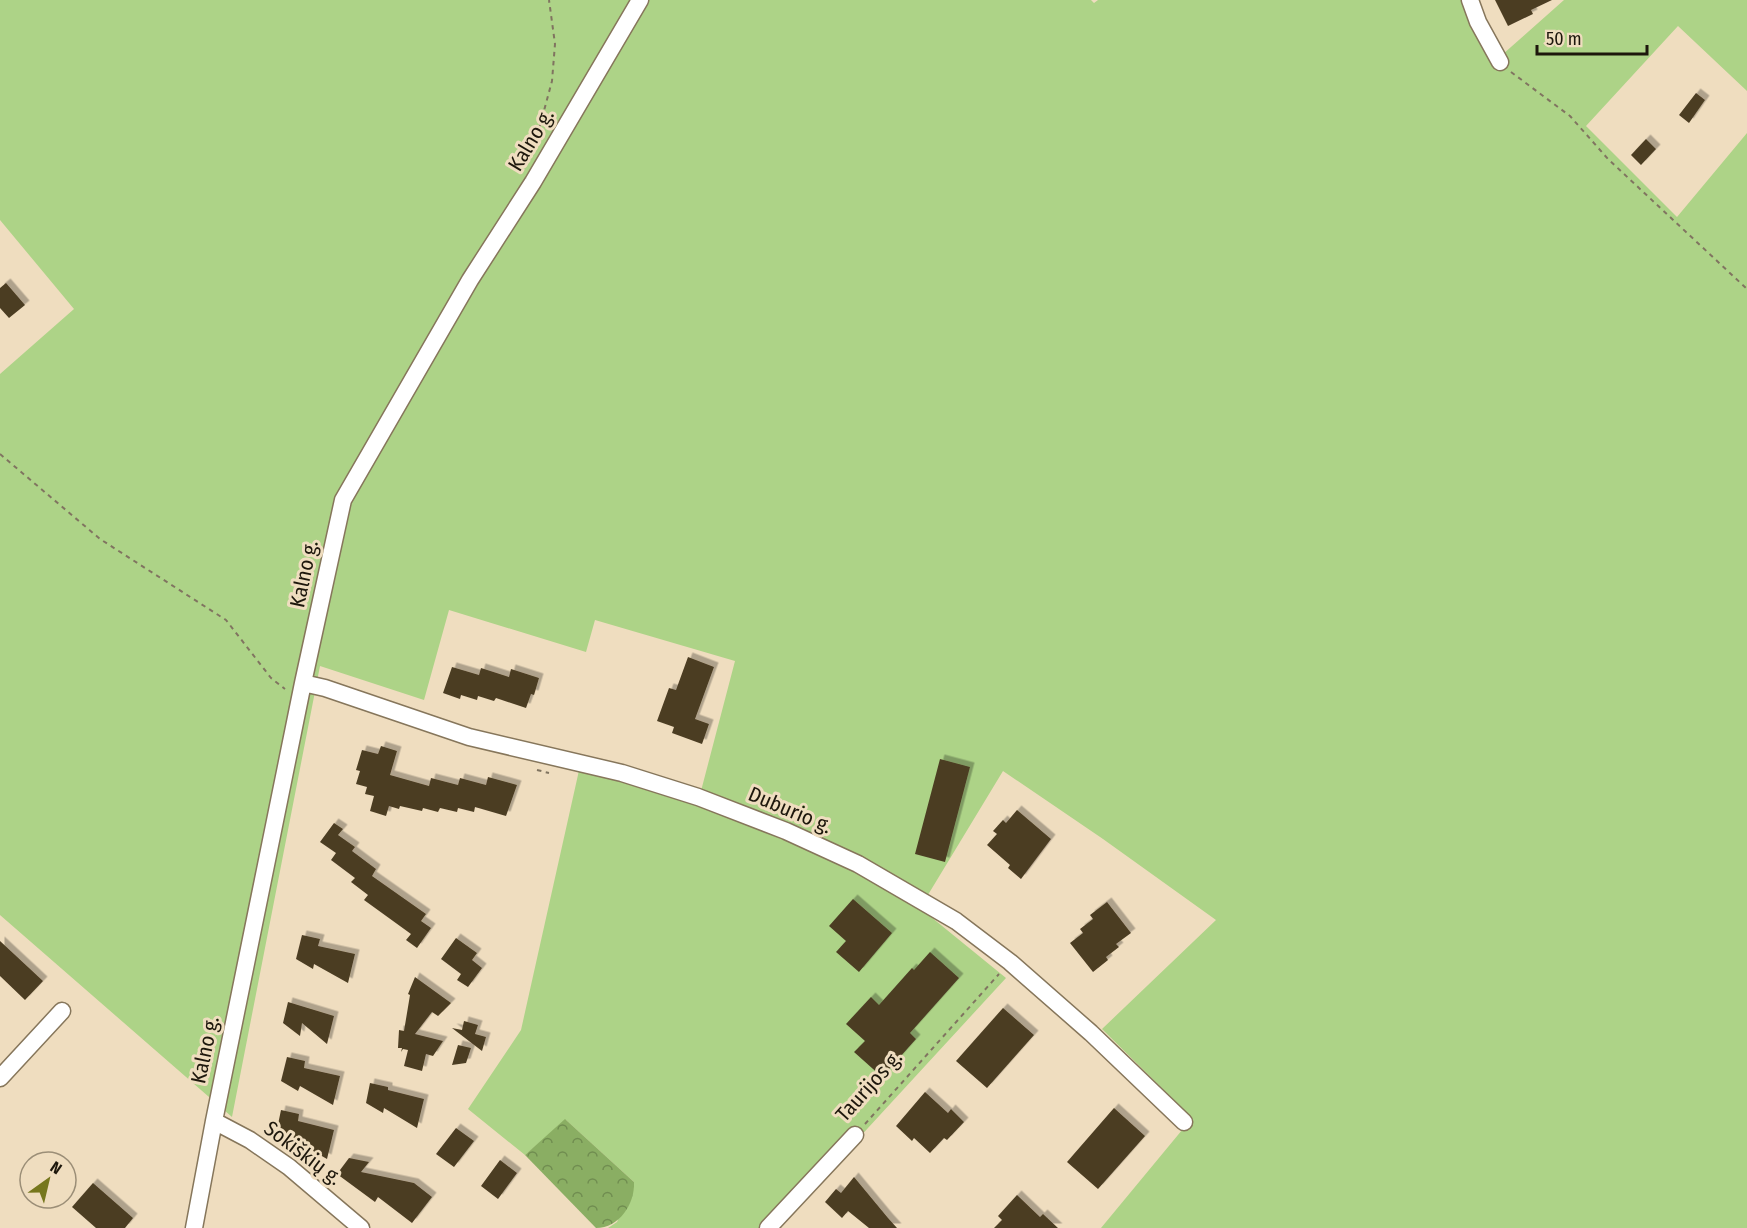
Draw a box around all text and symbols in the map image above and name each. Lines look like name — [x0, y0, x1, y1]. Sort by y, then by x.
scale bar — [1537, 18, 1646, 56]
text: 50 m — [1546, 28, 1582, 50]
street label: Kalno g. — [502, 104, 560, 176]
street label: Kalno g. — [284, 538, 324, 610]
street label: Duburio g. — [744, 781, 836, 839]
street label: Kalno g. — [185, 1014, 225, 1086]
street label: Taurijos g. — [830, 1045, 908, 1127]
street label: Sokiškių g. — [259, 1115, 347, 1191]
north arrow — [18, 1150, 78, 1210]
text: N — [47, 1157, 65, 1179]

